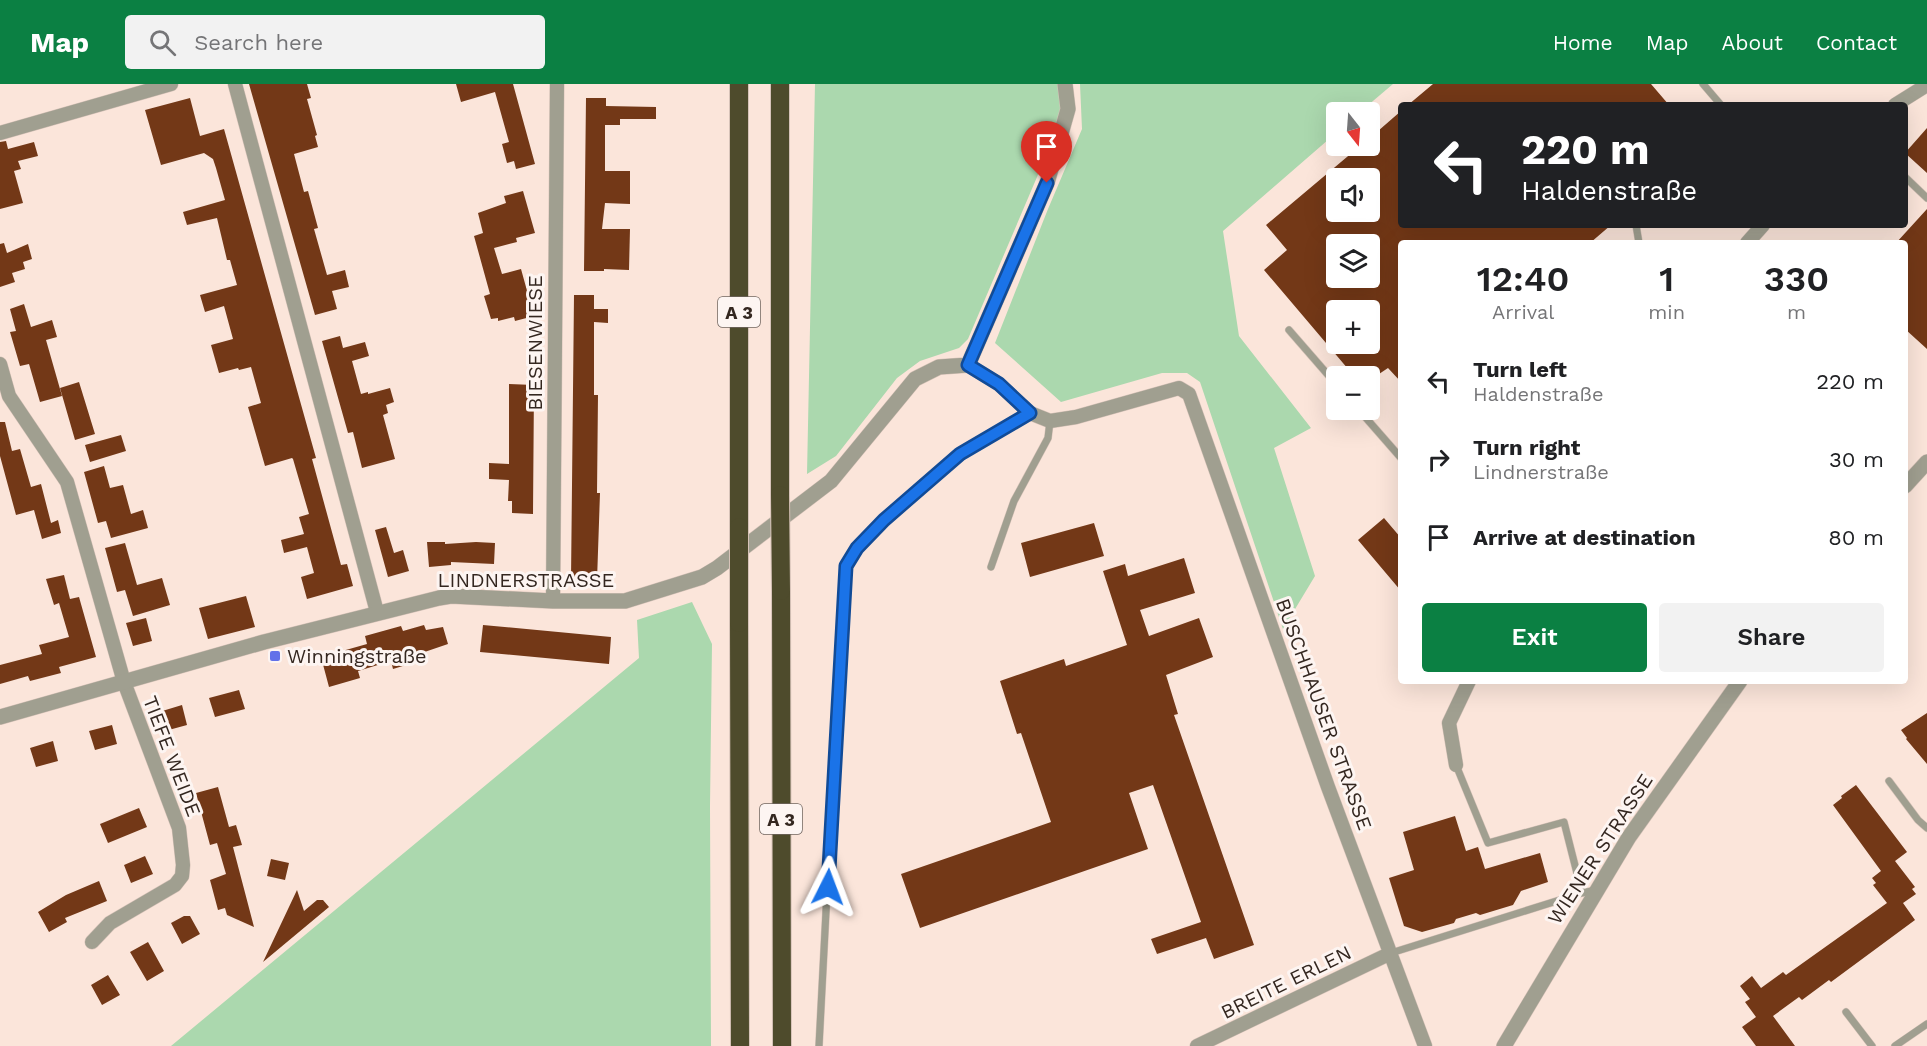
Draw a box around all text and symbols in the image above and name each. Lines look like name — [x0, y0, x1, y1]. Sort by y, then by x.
search box — [125, 15, 545, 69]
text: Map — [30, 26, 89, 59]
icon: search — [146, 26, 179, 59]
text: Search here — [194, 30, 323, 55]
text: Home — [1553, 30, 1613, 55]
text: Map — [1646, 30, 1689, 55]
text: About — [1722, 30, 1783, 55]
text: Contact — [1816, 30, 1897, 55]
north arrow — [1326, 102, 1380, 156]
map controls — [1326, 102, 1380, 420]
pin — [1021, 121, 1072, 183]
text: 220 m — [1521, 125, 1650, 174]
icon: left — [1422, 126, 1500, 204]
icon: arrive — [1030, 130, 1063, 163]
button: sound — [1326, 168, 1380, 222]
text: Haldenstraße — [1521, 175, 1697, 207]
button: layers — [1326, 234, 1380, 288]
text: 12:40 — [1477, 258, 1570, 300]
text: 1 — [1659, 258, 1674, 300]
text: 330 — [1764, 258, 1829, 300]
street label: BIESENWIESE — [523, 275, 547, 411]
road number: A 3 — [718, 297, 760, 327]
button: + — [1326, 300, 1380, 354]
text: Arrival — [1492, 300, 1554, 324]
text: min — [1648, 300, 1685, 324]
text: m — [1787, 300, 1806, 324]
text: Turn left — [1473, 357, 1567, 382]
icon: left — [1422, 365, 1455, 398]
button: − — [1326, 366, 1380, 420]
text: 220 m — [1816, 369, 1884, 394]
text: Haldenstraße — [1473, 382, 1603, 406]
text: Turn right — [1473, 435, 1580, 460]
icon: right — [1422, 443, 1455, 476]
text: 30 m — [1829, 447, 1884, 472]
text: Lindnerstraße — [1473, 460, 1609, 484]
icon: arrive — [1422, 521, 1455, 554]
text: Arrive at destination — [1473, 525, 1696, 550]
text: 80 m — [1828, 525, 1884, 550]
street label: LINDNERSTRASSE — [438, 568, 614, 592]
street label: BUSCHHAUSER STRASSE — [1271, 595, 1377, 833]
button: Exit — [1422, 603, 1647, 672]
button: Share — [1659, 603, 1884, 672]
place label: Winningstraße — [287, 644, 427, 668]
marker: Winningstraße — [268, 649, 282, 663]
street label: TIEFE WEIDE — [138, 692, 206, 820]
street label: WIENER STRASSE — [1542, 769, 1658, 929]
road number: A 3 — [760, 804, 802, 834]
position arrow — [796, 855, 860, 919]
street label: BREITE ERLEN — [1217, 940, 1355, 1024]

